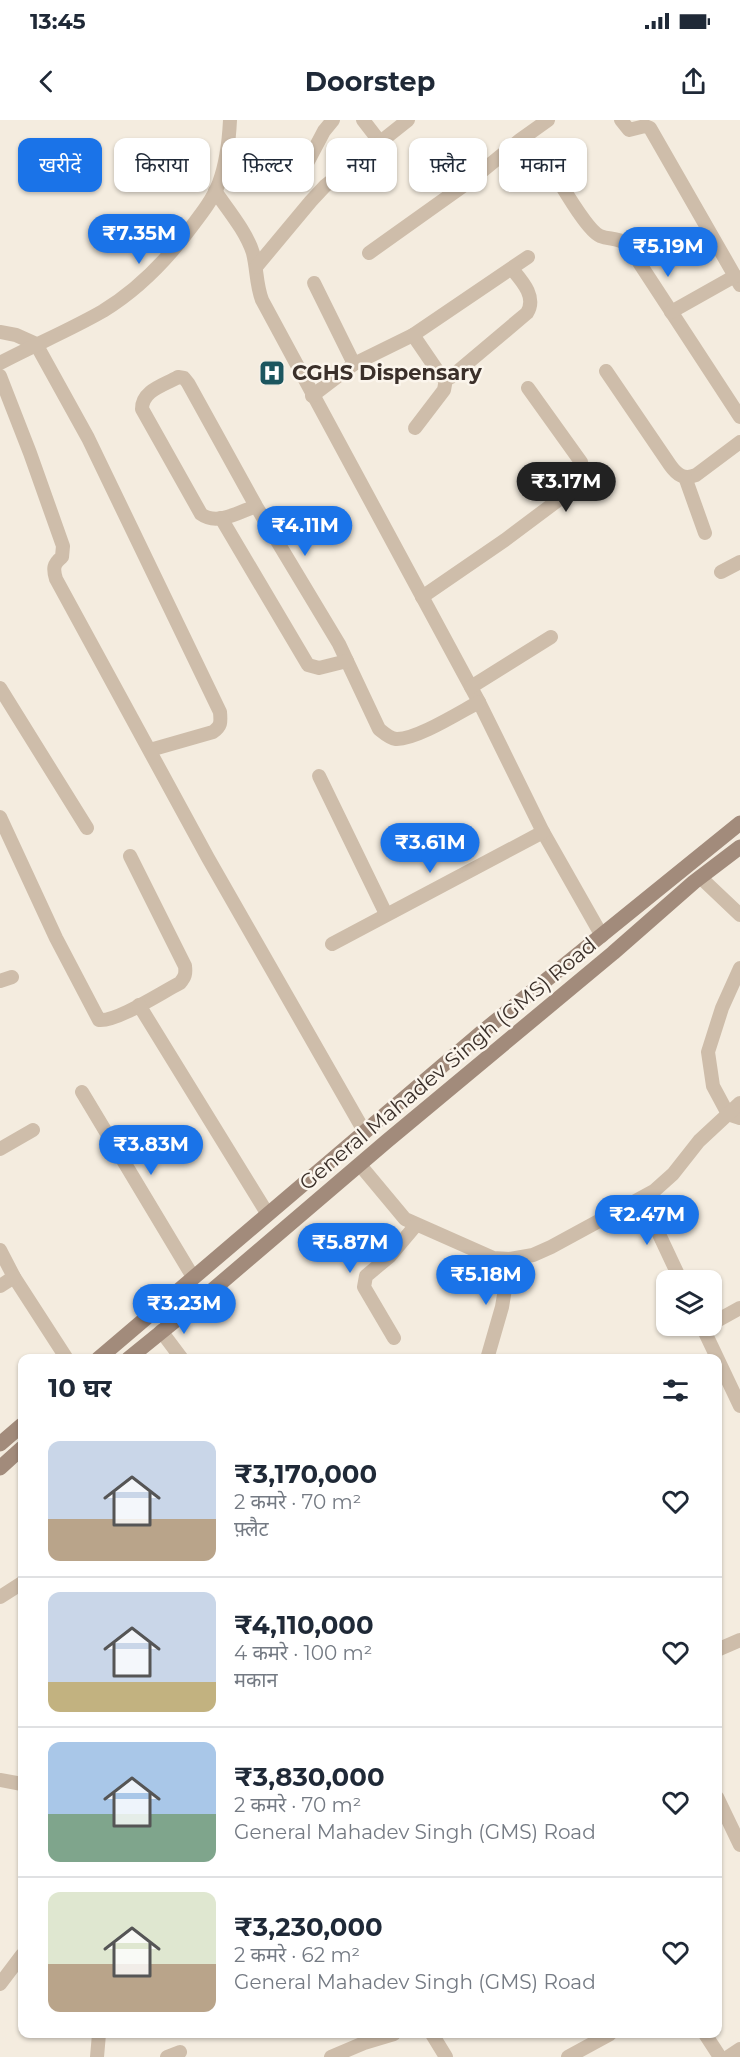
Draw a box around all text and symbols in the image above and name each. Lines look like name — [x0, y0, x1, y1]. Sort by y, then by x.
text: 13:45 — [30, 8, 86, 35]
icon: back — [30, 65, 63, 98]
text: Doorstep — [305, 65, 435, 98]
icon: share — [677, 65, 710, 98]
chip: खरीदें — [18, 138, 102, 192]
chip: किराया — [114, 138, 210, 192]
chip: फ़िल्टर — [222, 138, 314, 192]
chip: नया — [326, 138, 397, 192]
chip: फ़्लैट — [409, 138, 487, 192]
chip: मकान — [499, 138, 587, 192]
pin: ₹7.35M — [90, 214, 188, 265]
text: ₹7.35M — [102, 221, 176, 245]
pin: ₹5.19M — [619, 227, 717, 278]
text: ₹5.19M — [633, 234, 703, 258]
hospital icon: CGHS Dispensary — [257, 358, 287, 388]
place label: CGHS Dispensary — [292, 360, 482, 385]
pin: ₹3.17M — [517, 462, 615, 513]
text: ₹3.17M — [531, 469, 601, 493]
pin: ₹4.11M — [256, 506, 354, 557]
text: ₹4.11M — [271, 513, 339, 537]
pin: ₹3.61M — [381, 823, 479, 874]
text: ₹3.61M — [395, 830, 465, 854]
street label: General Mahadev Singh (GMS) Road — [294, 932, 601, 1195]
pin: ₹3.83M — [102, 1125, 200, 1176]
text: ₹3.83M — [113, 1132, 189, 1156]
pin: ₹2.47M — [598, 1195, 696, 1246]
text: ₹2.47M — [609, 1202, 685, 1226]
pin: ₹5.87M — [301, 1223, 399, 1274]
text: ₹5.87M — [312, 1230, 388, 1254]
pin: ₹5.18M — [437, 1255, 535, 1306]
text: ₹5.18M — [450, 1262, 522, 1286]
map controls — [656, 1270, 722, 1336]
button: layers — [656, 1270, 722, 1336]
pin: ₹3.23M — [135, 1284, 233, 1335]
text: ₹3.23M — [147, 1291, 221, 1315]
text: 10 घर — [48, 1372, 112, 1404]
icon: filters — [659, 1374, 692, 1407]
text: ₹3,170,000 — [234, 1458, 377, 1490]
icon: home — [96, 1465, 168, 1537]
icon: heart — [659, 1485, 692, 1518]
text: 2 कमरे · 70 m² — [234, 1490, 361, 1514]
text: फ़्लैट — [234, 1517, 269, 1541]
text: ₹4,110,000 — [234, 1609, 374, 1641]
icon: home — [96, 1616, 168, 1688]
icon: heart — [659, 1636, 692, 1669]
text: 4 कमरे · 100 m² — [234, 1641, 372, 1665]
text: मकान — [234, 1668, 278, 1692]
text: ₹3,830,000 — [234, 1761, 385, 1793]
icon: home — [96, 1766, 168, 1838]
icon: heart — [659, 1786, 692, 1819]
text: 2 कमरे · 70 m² — [234, 1793, 361, 1817]
text: General Mahadev Singh (GMS) Road — [234, 1820, 596, 1844]
text: ₹3,230,000 — [234, 1911, 383, 1943]
icon: home — [96, 1916, 168, 1988]
icon: heart — [659, 1936, 692, 1969]
text: 2 कमरे · 62 m² — [234, 1943, 360, 1967]
text: General Mahadev Singh (GMS) Road — [234, 1970, 596, 1994]

